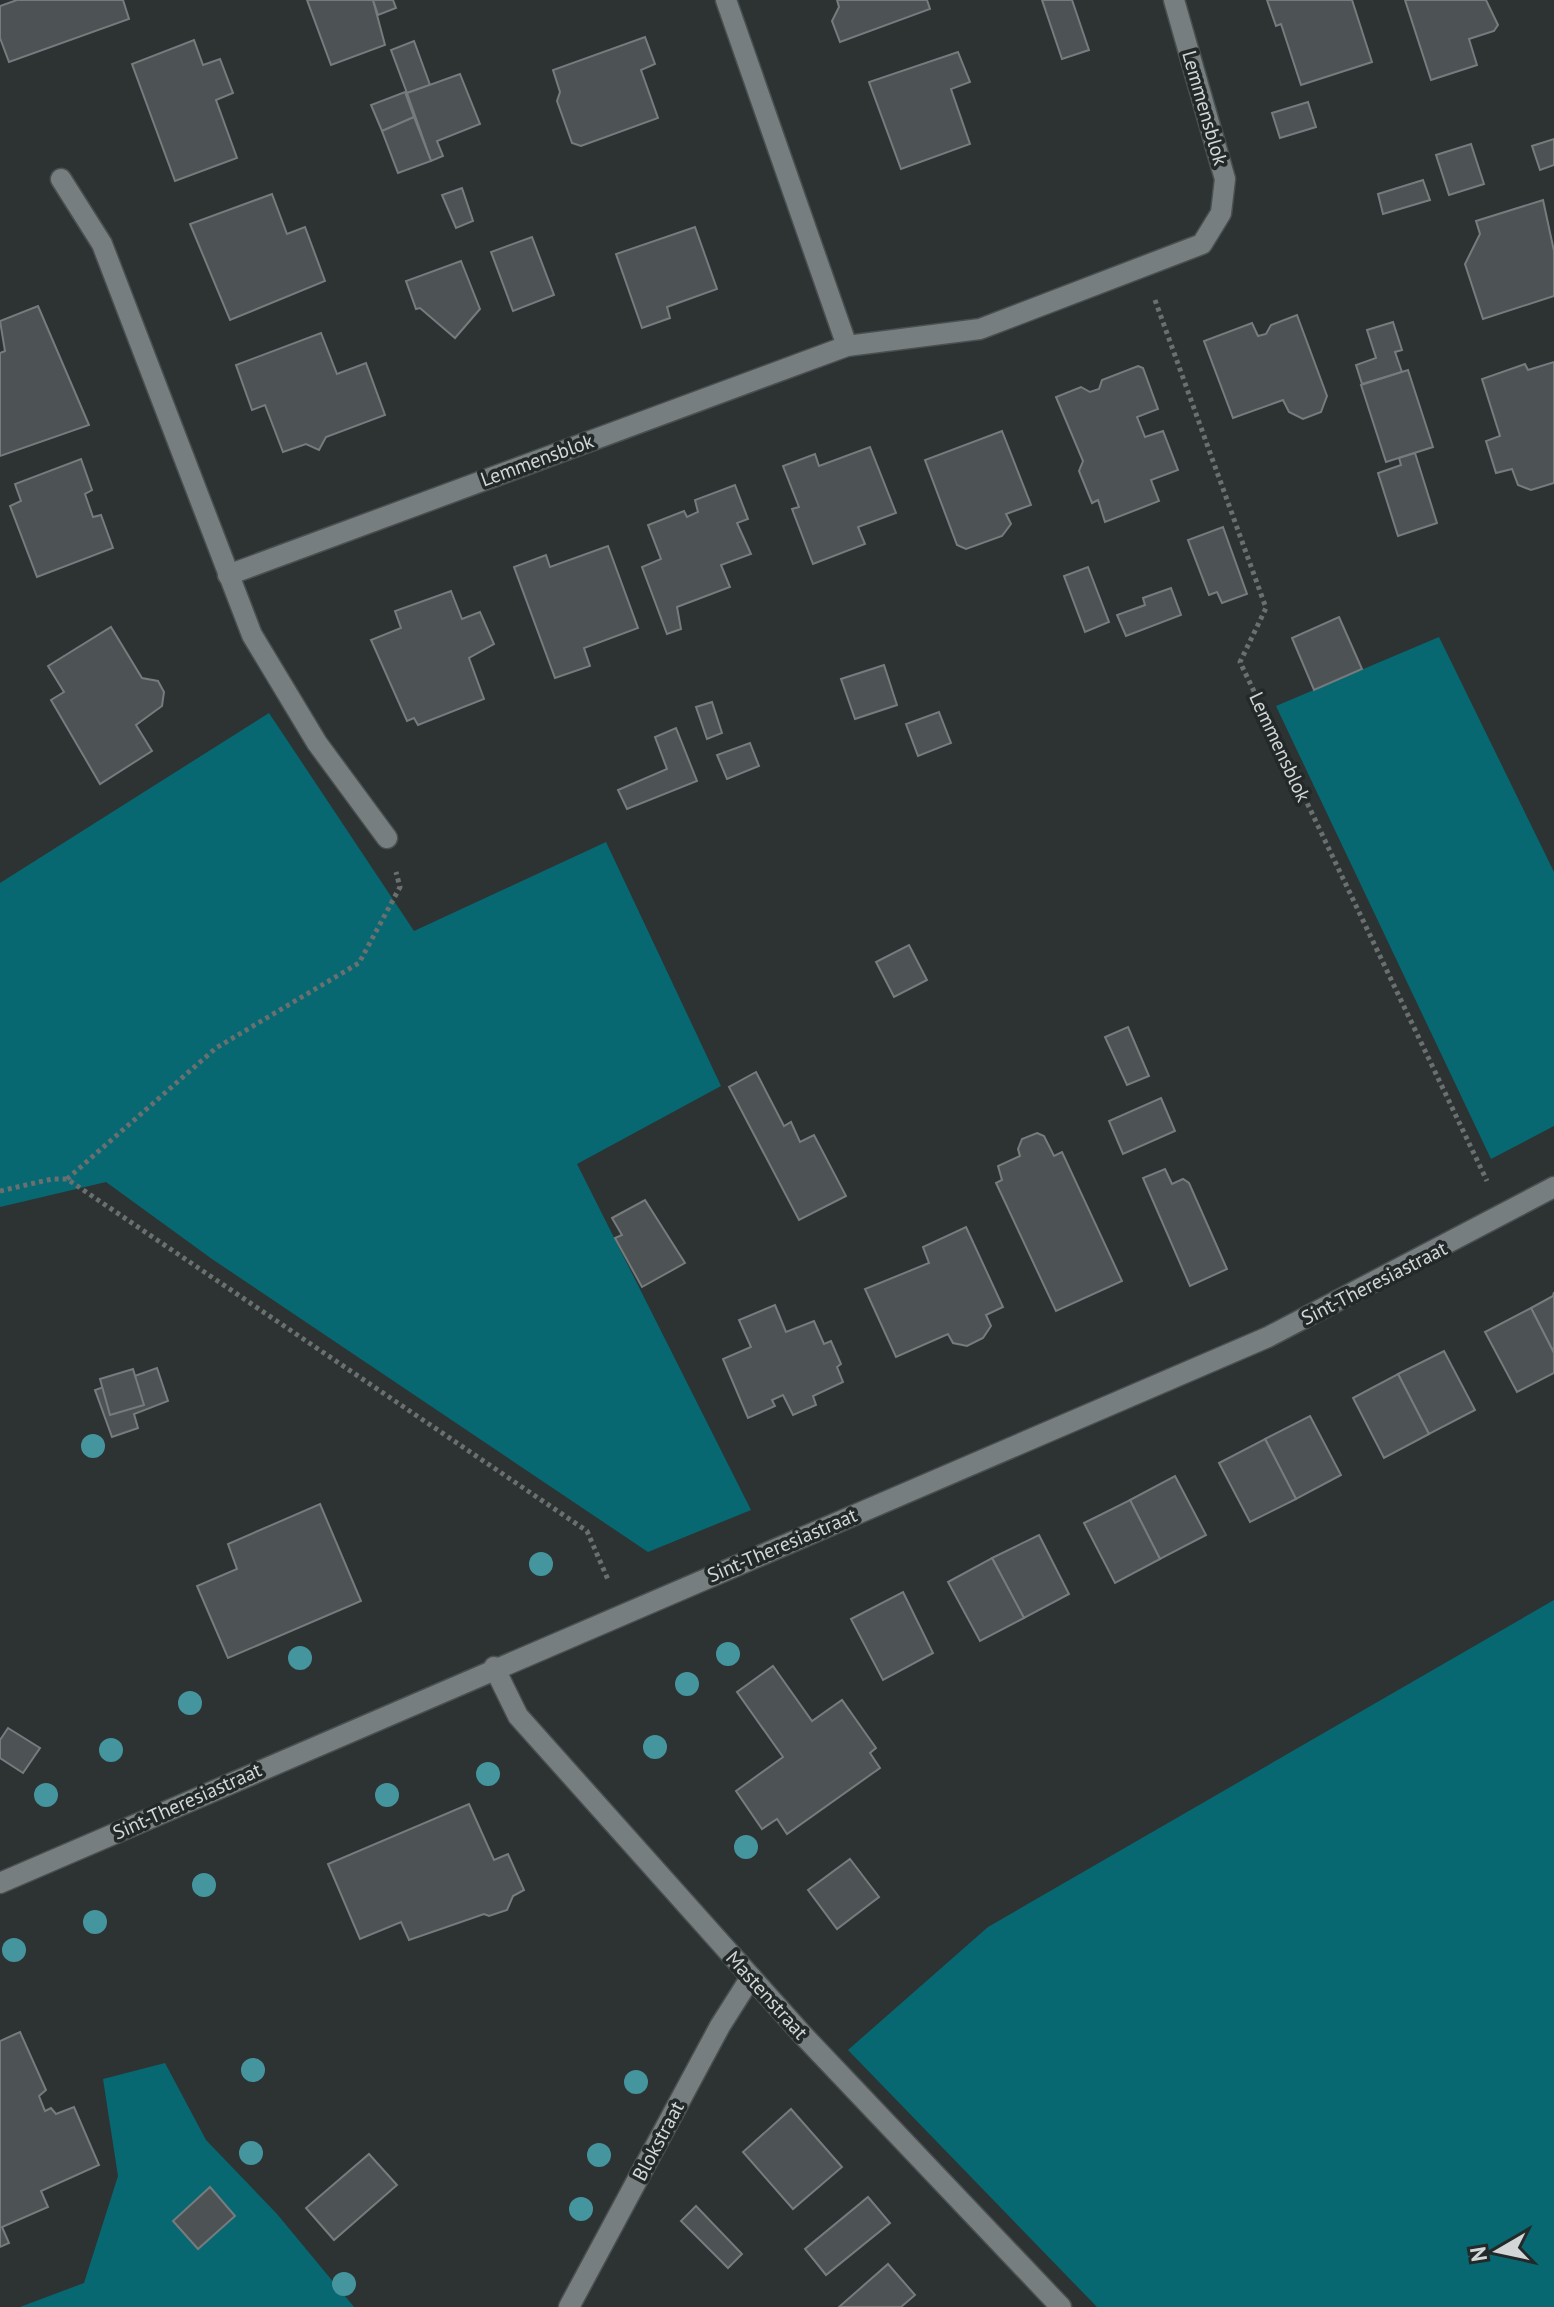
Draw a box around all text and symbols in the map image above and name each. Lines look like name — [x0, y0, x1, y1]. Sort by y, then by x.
street label: Lemmensblok — [1176, 48, 1234, 169]
street label: Lemmensblok — [477, 427, 597, 492]
street label: Lemmensblok — [1243, 688, 1317, 806]
street label: Sint-Theresiastraat — [1297, 1235, 1451, 1331]
street label: Sint-Theresiastraat — [703, 1502, 861, 1588]
street label: Sint-Theresiastraat — [109, 1756, 266, 1845]
street label: Mastenstraat — [720, 1945, 814, 2045]
street label: Blokstraat — [626, 2097, 690, 2185]
north arrow — [1458, 2211, 1538, 2291]
text: N — [1463, 2245, 1493, 2263]

